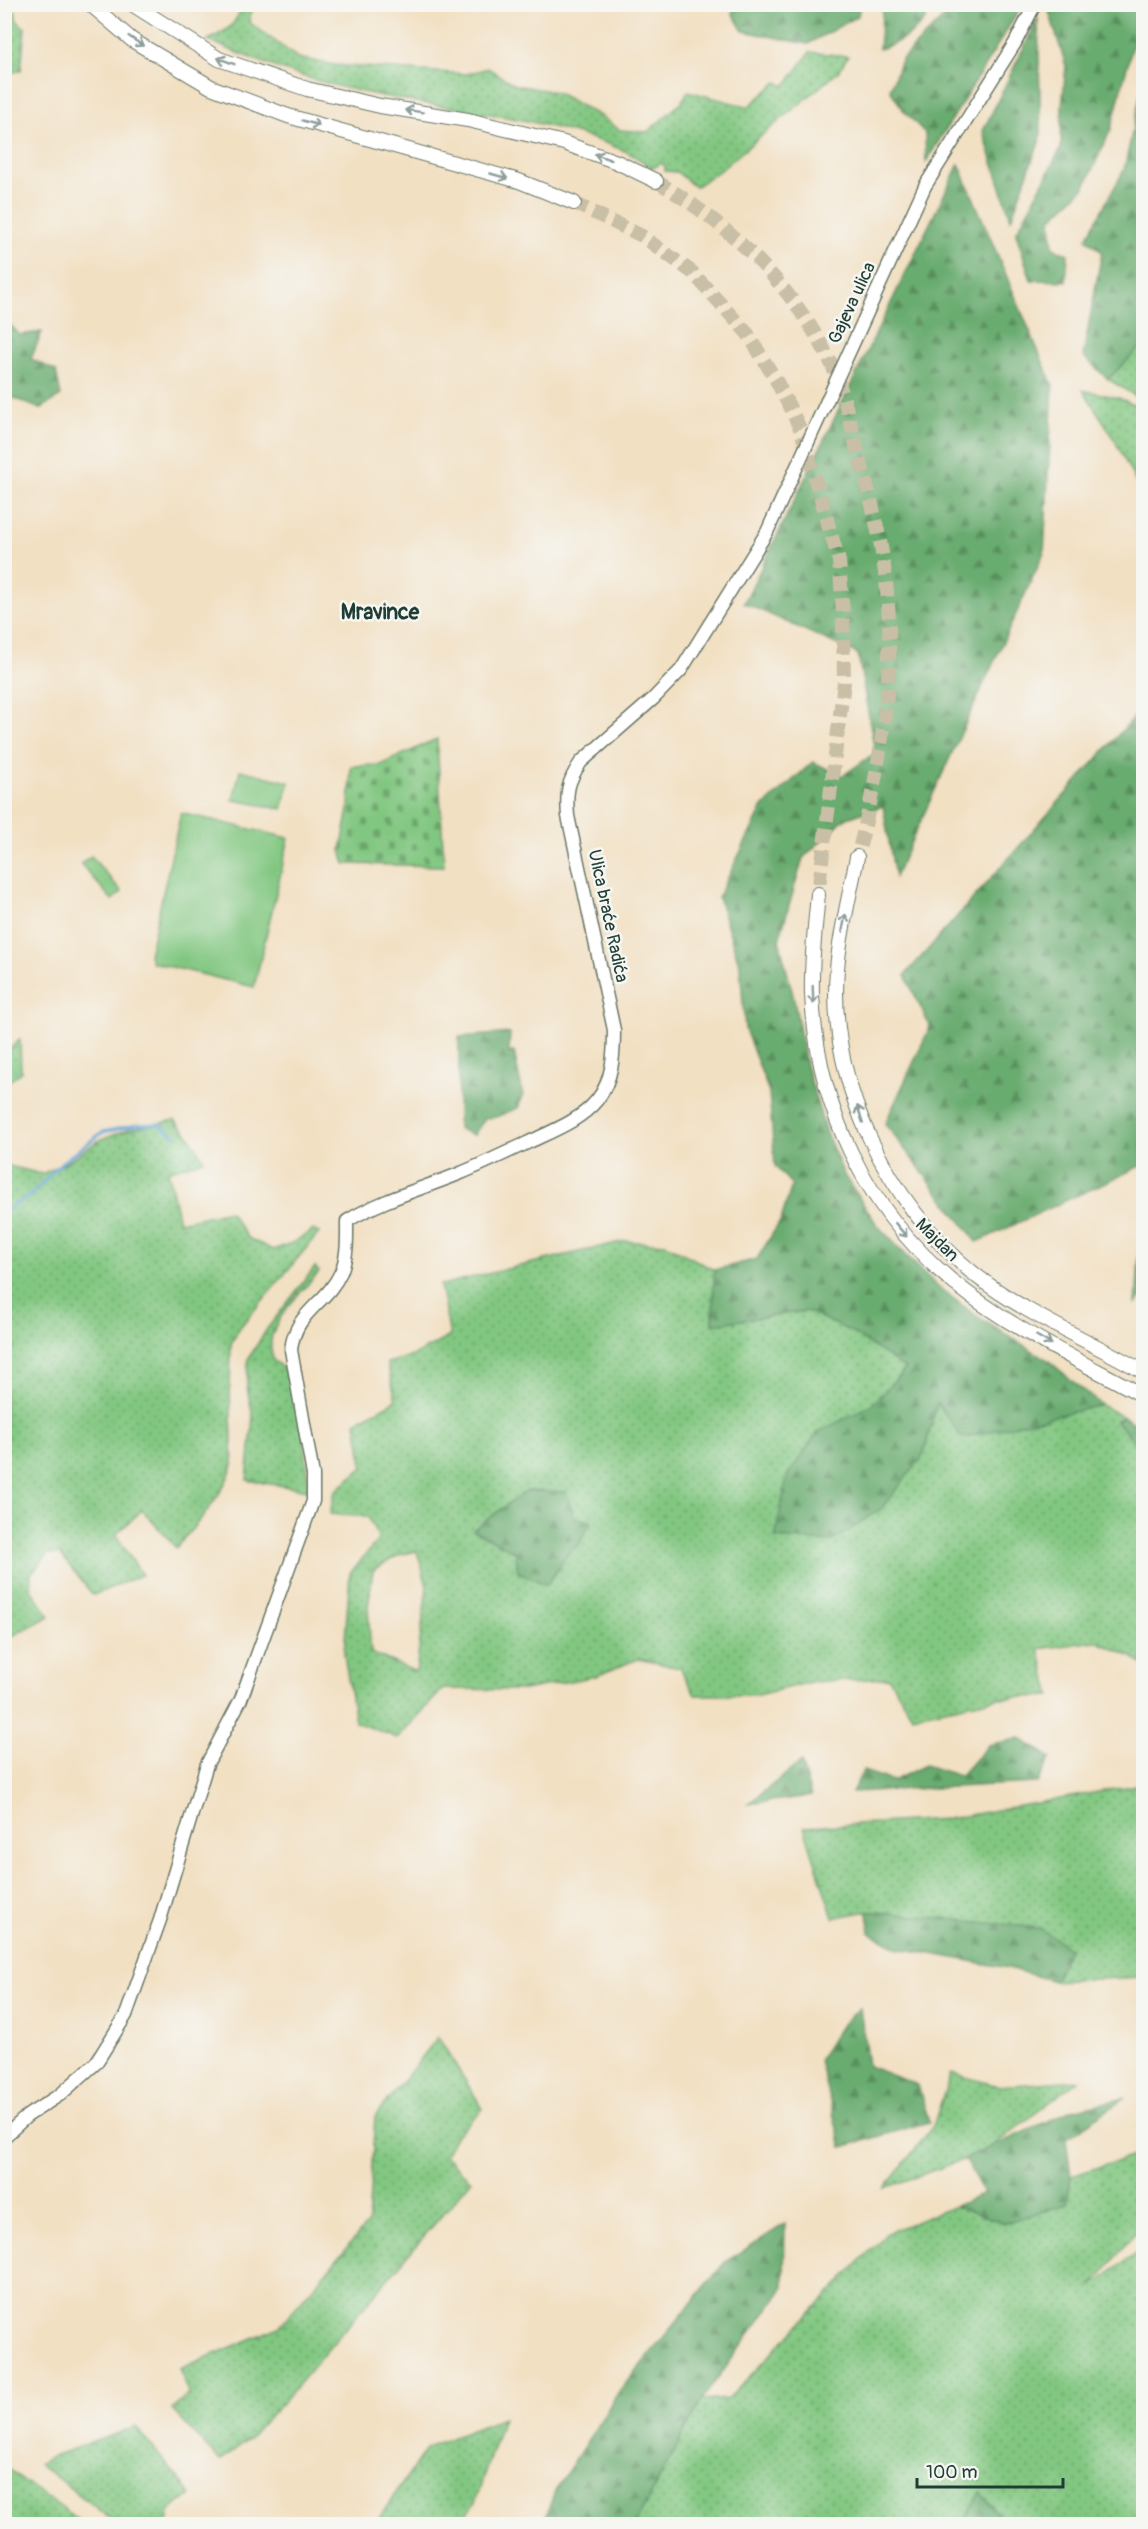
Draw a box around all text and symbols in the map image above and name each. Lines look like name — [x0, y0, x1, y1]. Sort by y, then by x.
one-way arrow — [127, 35, 143, 47]
one-way arrow — [217, 54, 236, 65]
one-way arrow — [404, 105, 424, 116]
one-way arrow — [301, 118, 320, 129]
one-way arrow — [594, 150, 613, 161]
one-way arrow — [489, 170, 508, 182]
street label: Gajeva ulica — [823, 258, 881, 348]
district label: Mravince — [341, 599, 420, 626]
street label: Ulica braće Radića — [583, 848, 633, 984]
one-way arrow — [839, 913, 850, 933]
one-way arrow — [807, 984, 818, 1004]
one-way arrow — [854, 1105, 865, 1124]
street label: Majdan — [910, 1213, 964, 1267]
one-way arrow — [894, 1222, 908, 1237]
one-way arrow — [1035, 1335, 1052, 1347]
scale bar — [917, 2451, 1062, 2489]
text: 100 m — [926, 2461, 978, 2484]

